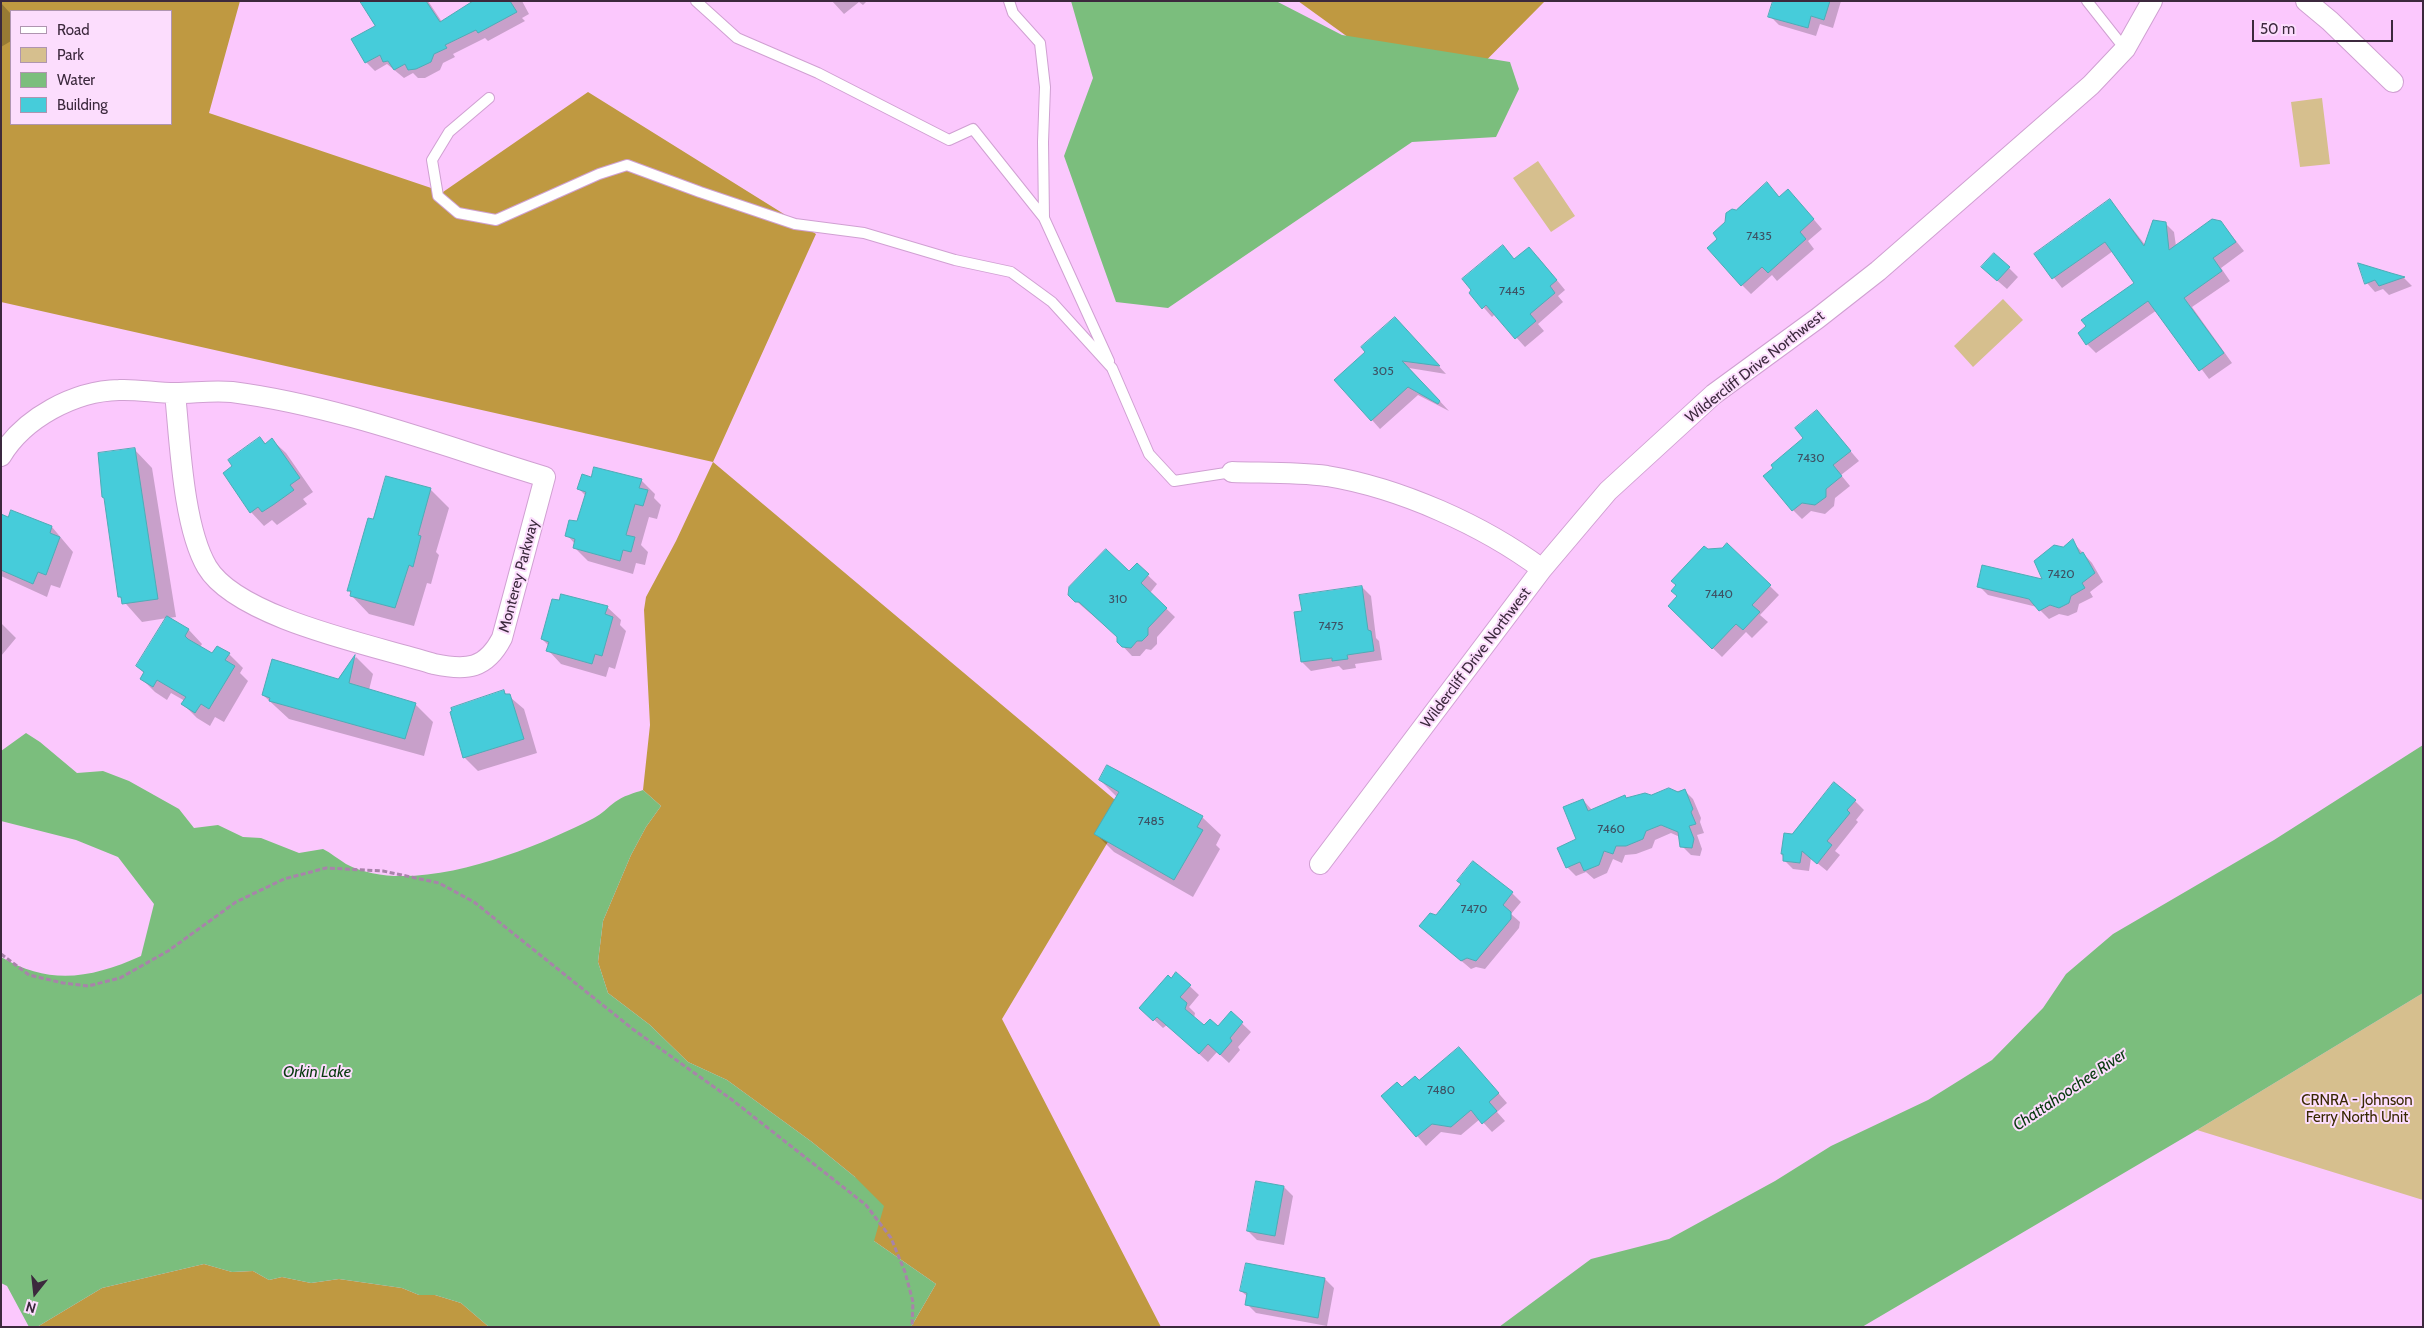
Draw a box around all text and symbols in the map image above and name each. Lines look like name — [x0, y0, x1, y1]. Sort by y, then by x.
legend — [10, 10, 172, 125]
scale bar — [2254, 10, 2395, 42]
text: 50 m — [2260, 20, 2295, 38]
text: Road — [57, 21, 90, 39]
text: Park — [57, 46, 84, 64]
text: Water — [57, 71, 95, 89]
text: Building — [57, 96, 108, 114]
house number: 7435 — [1746, 229, 1772, 243]
house number: 7445 — [1499, 284, 1525, 298]
street label: Wildercliff Drive Northwest — [1682, 307, 1828, 427]
house number: 305 — [1372, 364, 1394, 378]
house number: 7430 — [1797, 451, 1825, 465]
street label: Monterey Parkway — [495, 517, 543, 635]
house number: 7420 — [2047, 567, 2075, 581]
street label: Wildercliff Drive Northwest — [1417, 584, 1535, 732]
house number: 7440 — [1705, 587, 1733, 601]
house number: 310 — [1109, 592, 1127, 606]
house number: 7475 — [1318, 619, 1344, 633]
house number: 7485 — [1138, 814, 1164, 828]
house number: 7460 — [1597, 822, 1625, 836]
house number: 7470 — [1461, 902, 1487, 916]
water label: Chattahoochee River — [2010, 1045, 2130, 1135]
water label: Orkin Lake — [283, 1062, 351, 1082]
house number: 7480 — [1427, 1083, 1455, 1097]
park label: CRNRA - Johnson Ferry North Unit — [2301, 1092, 2413, 1127]
north arrow — [10, 1268, 60, 1318]
text: N — [24, 1297, 38, 1317]

